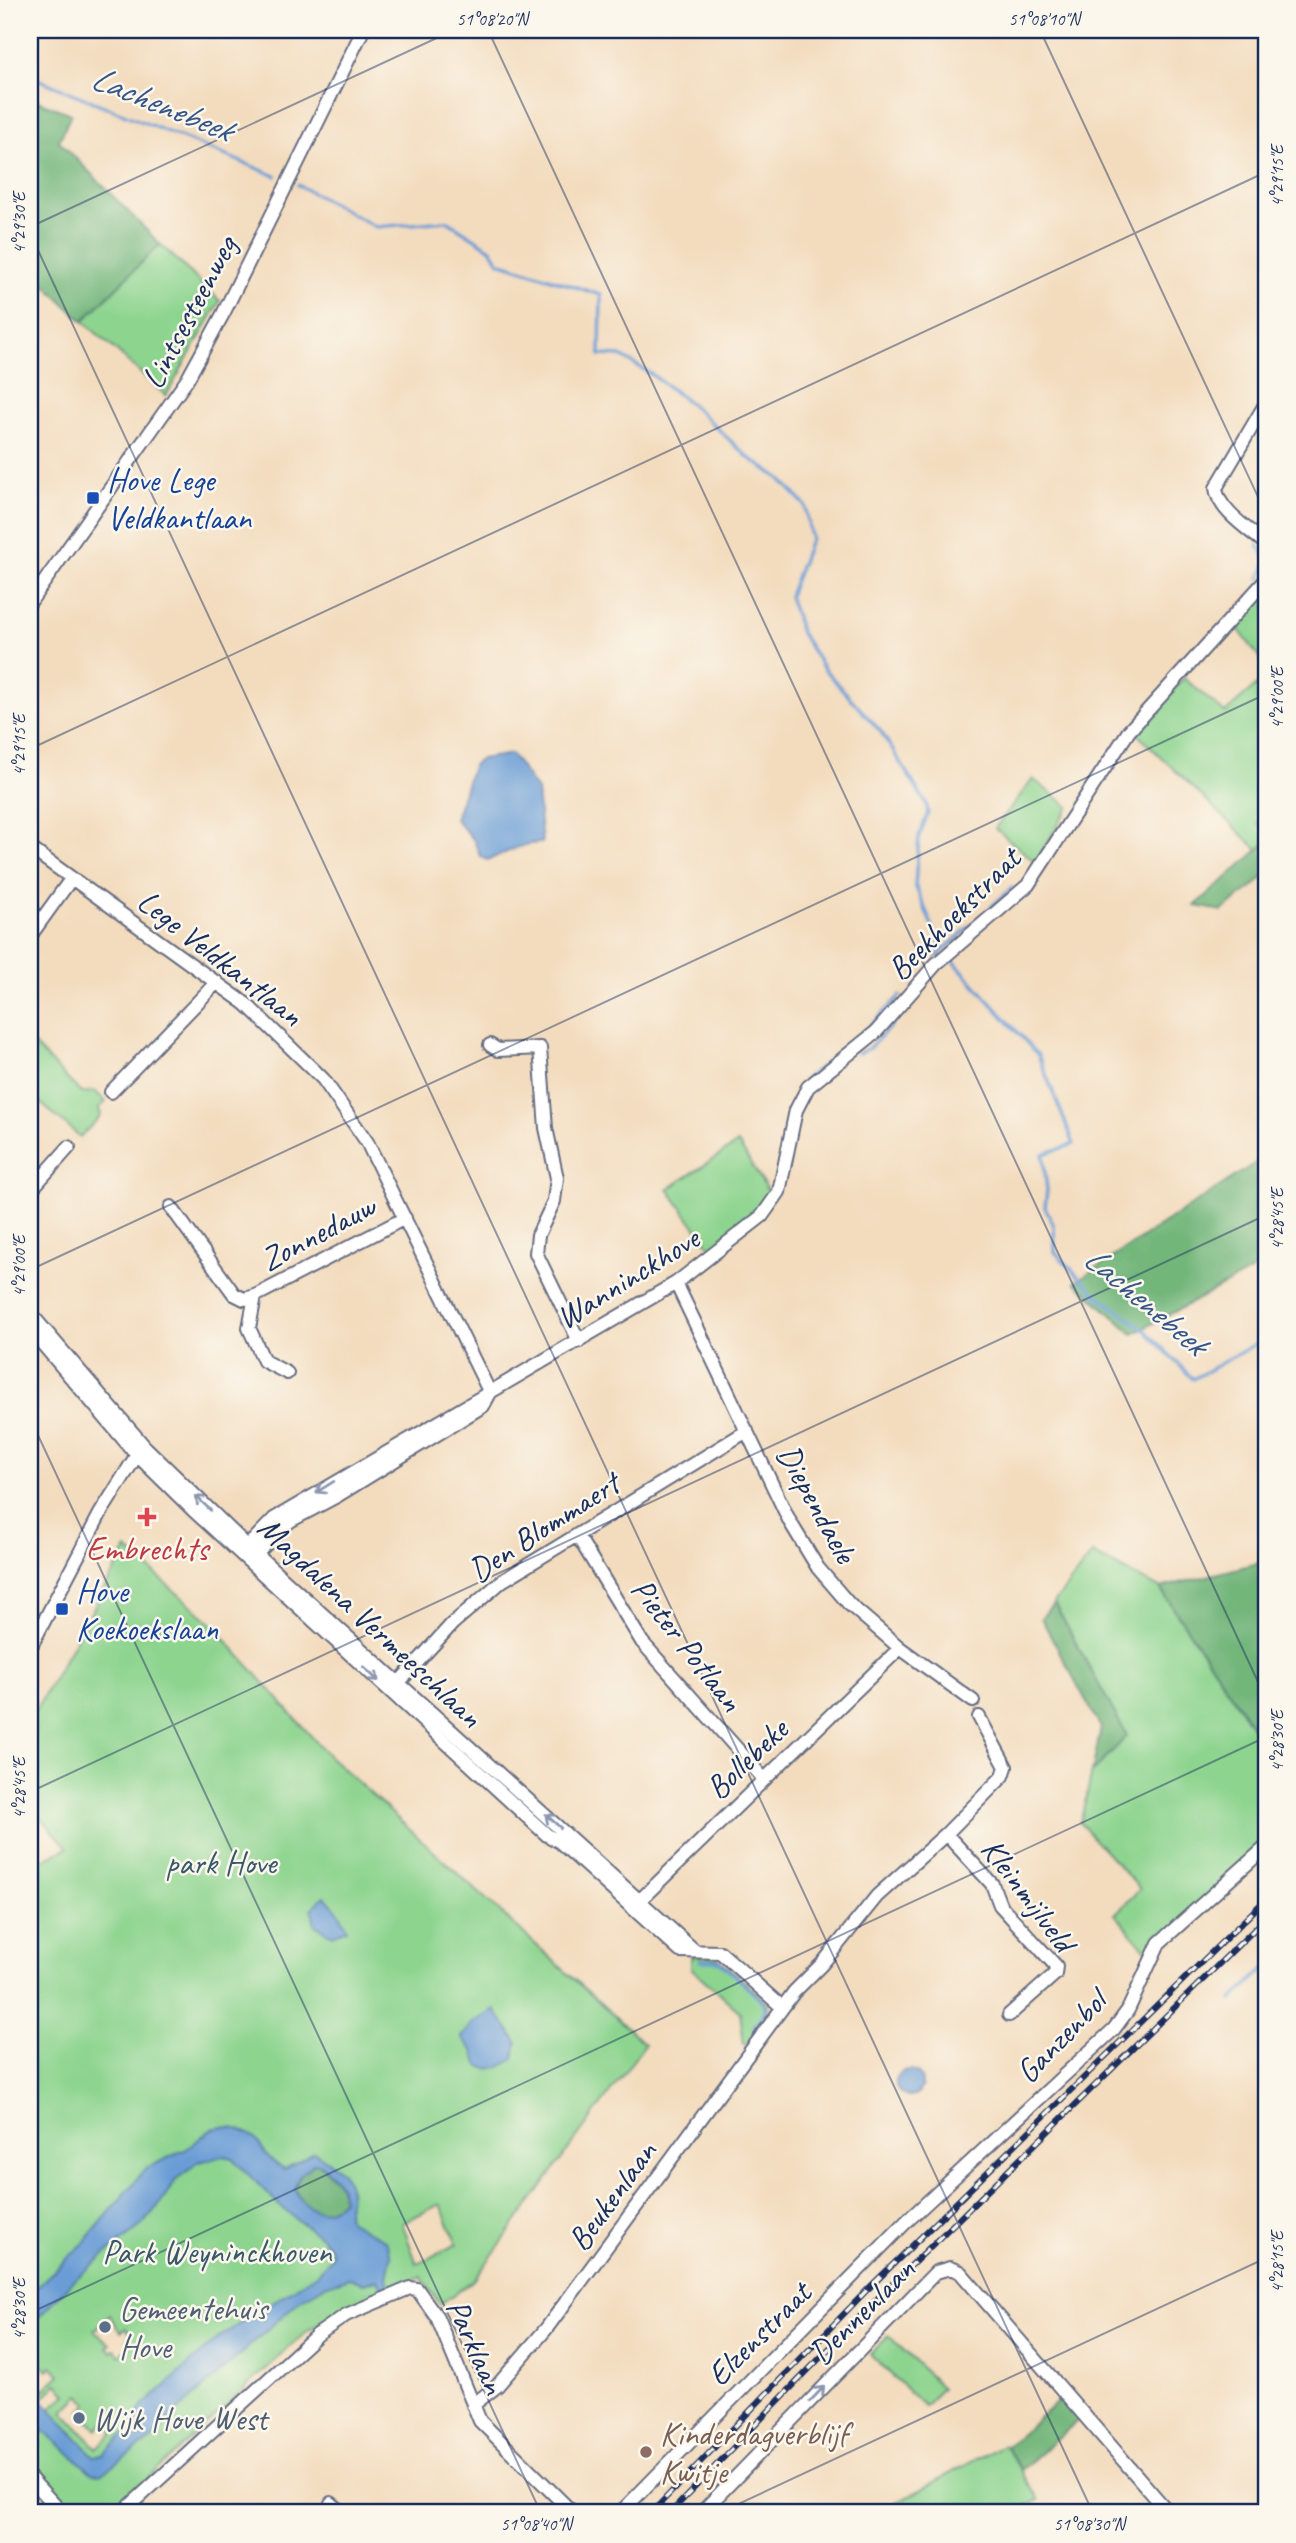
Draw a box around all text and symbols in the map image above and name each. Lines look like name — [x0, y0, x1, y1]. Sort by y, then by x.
text: 51°08'20"N — [457, 8, 531, 30]
text: 51°08'10"N — [1009, 8, 1083, 30]
water label: Lachenebeek — [85, 55, 244, 154]
text: 4°29'15"E — [1266, 143, 1288, 207]
text: 4°29'30"E — [8, 190, 30, 254]
street label: Lintsesteenweg — [131, 227, 248, 396]
place label: Hove Lege Veldkantlaan — [107, 459, 252, 539]
marker: Hove Lege Veldkantlaan — [85, 490, 101, 506]
text: 4°29'00"E — [1266, 665, 1288, 729]
text: 4°29'15"E — [8, 712, 30, 776]
street label: Beekhoekstraat — [878, 836, 1031, 989]
street label: Lege Veldkantlaan — [129, 880, 312, 1036]
street label: Zonnedauw — [253, 1184, 385, 1281]
text: 4°28'45"E — [1266, 1186, 1288, 1250]
street label: Wanninckhove — [548, 1216, 709, 1338]
text: 4°29'00"E — [8, 1233, 30, 1297]
water label: Lachenebeek — [1075, 1236, 1221, 1368]
street label: Diependaele — [768, 1437, 868, 1572]
street label: Den Blommaert — [460, 1460, 630, 1591]
one-way arrow — [316, 1481, 336, 1495]
one-way arrow — [195, 1494, 212, 1511]
street label: Magdalena Vermeeschlaan — [249, 1507, 492, 1737]
marker: Embrechts — [139, 1509, 155, 1525]
place label: Embrechts — [86, 1528, 211, 1570]
street label: Pieter Potlaan — [622, 1569, 753, 1720]
place label: Hove Koekoekslaan — [76, 1570, 218, 1650]
marker: Hove Koekoekslaan — [54, 1601, 70, 1617]
one-way arrow — [362, 1666, 380, 1682]
street label: Bollebeke — [697, 1708, 798, 1808]
text: 4°28'30"E — [1266, 1708, 1288, 1772]
text: 4°28'45"E — [8, 1755, 30, 1819]
one-way arrow — [545, 1812, 562, 1829]
street label: Kleinmijlveld — [972, 1829, 1088, 1964]
park label: park Hove — [166, 1842, 279, 1884]
street label: Ganzenbol — [1006, 1978, 1119, 2092]
street label: Beukenlaan — [558, 2131, 666, 2259]
text: 4°28'15"E — [1266, 2229, 1288, 2293]
park label: Park Weyninckhoven — [102, 2231, 333, 2273]
street label: Dennenlaan — [800, 2248, 924, 2373]
street label: Elzenstraat — [698, 2270, 822, 2395]
text: 4°28'30"E — [8, 2276, 30, 2340]
place label: Gemeentehuis Hove — [119, 2288, 270, 2368]
street label: Parklaan — [437, 2292, 516, 2401]
marker: Gemeentehuis Hove — [97, 2319, 113, 2335]
one-way arrow — [809, 2386, 826, 2403]
place label: Wijk Hove West — [93, 2398, 270, 2440]
marker: Wijk Hove West — [71, 2410, 87, 2426]
place label: Kinderdagverblijf Kwitje — [660, 2413, 854, 2493]
marker: Kinderdagverblijf Kwitje — [638, 2444, 654, 2460]
text: 51°08'40"N — [501, 2513, 575, 2535]
text: 51°08'30"N — [1054, 2513, 1128, 2535]

